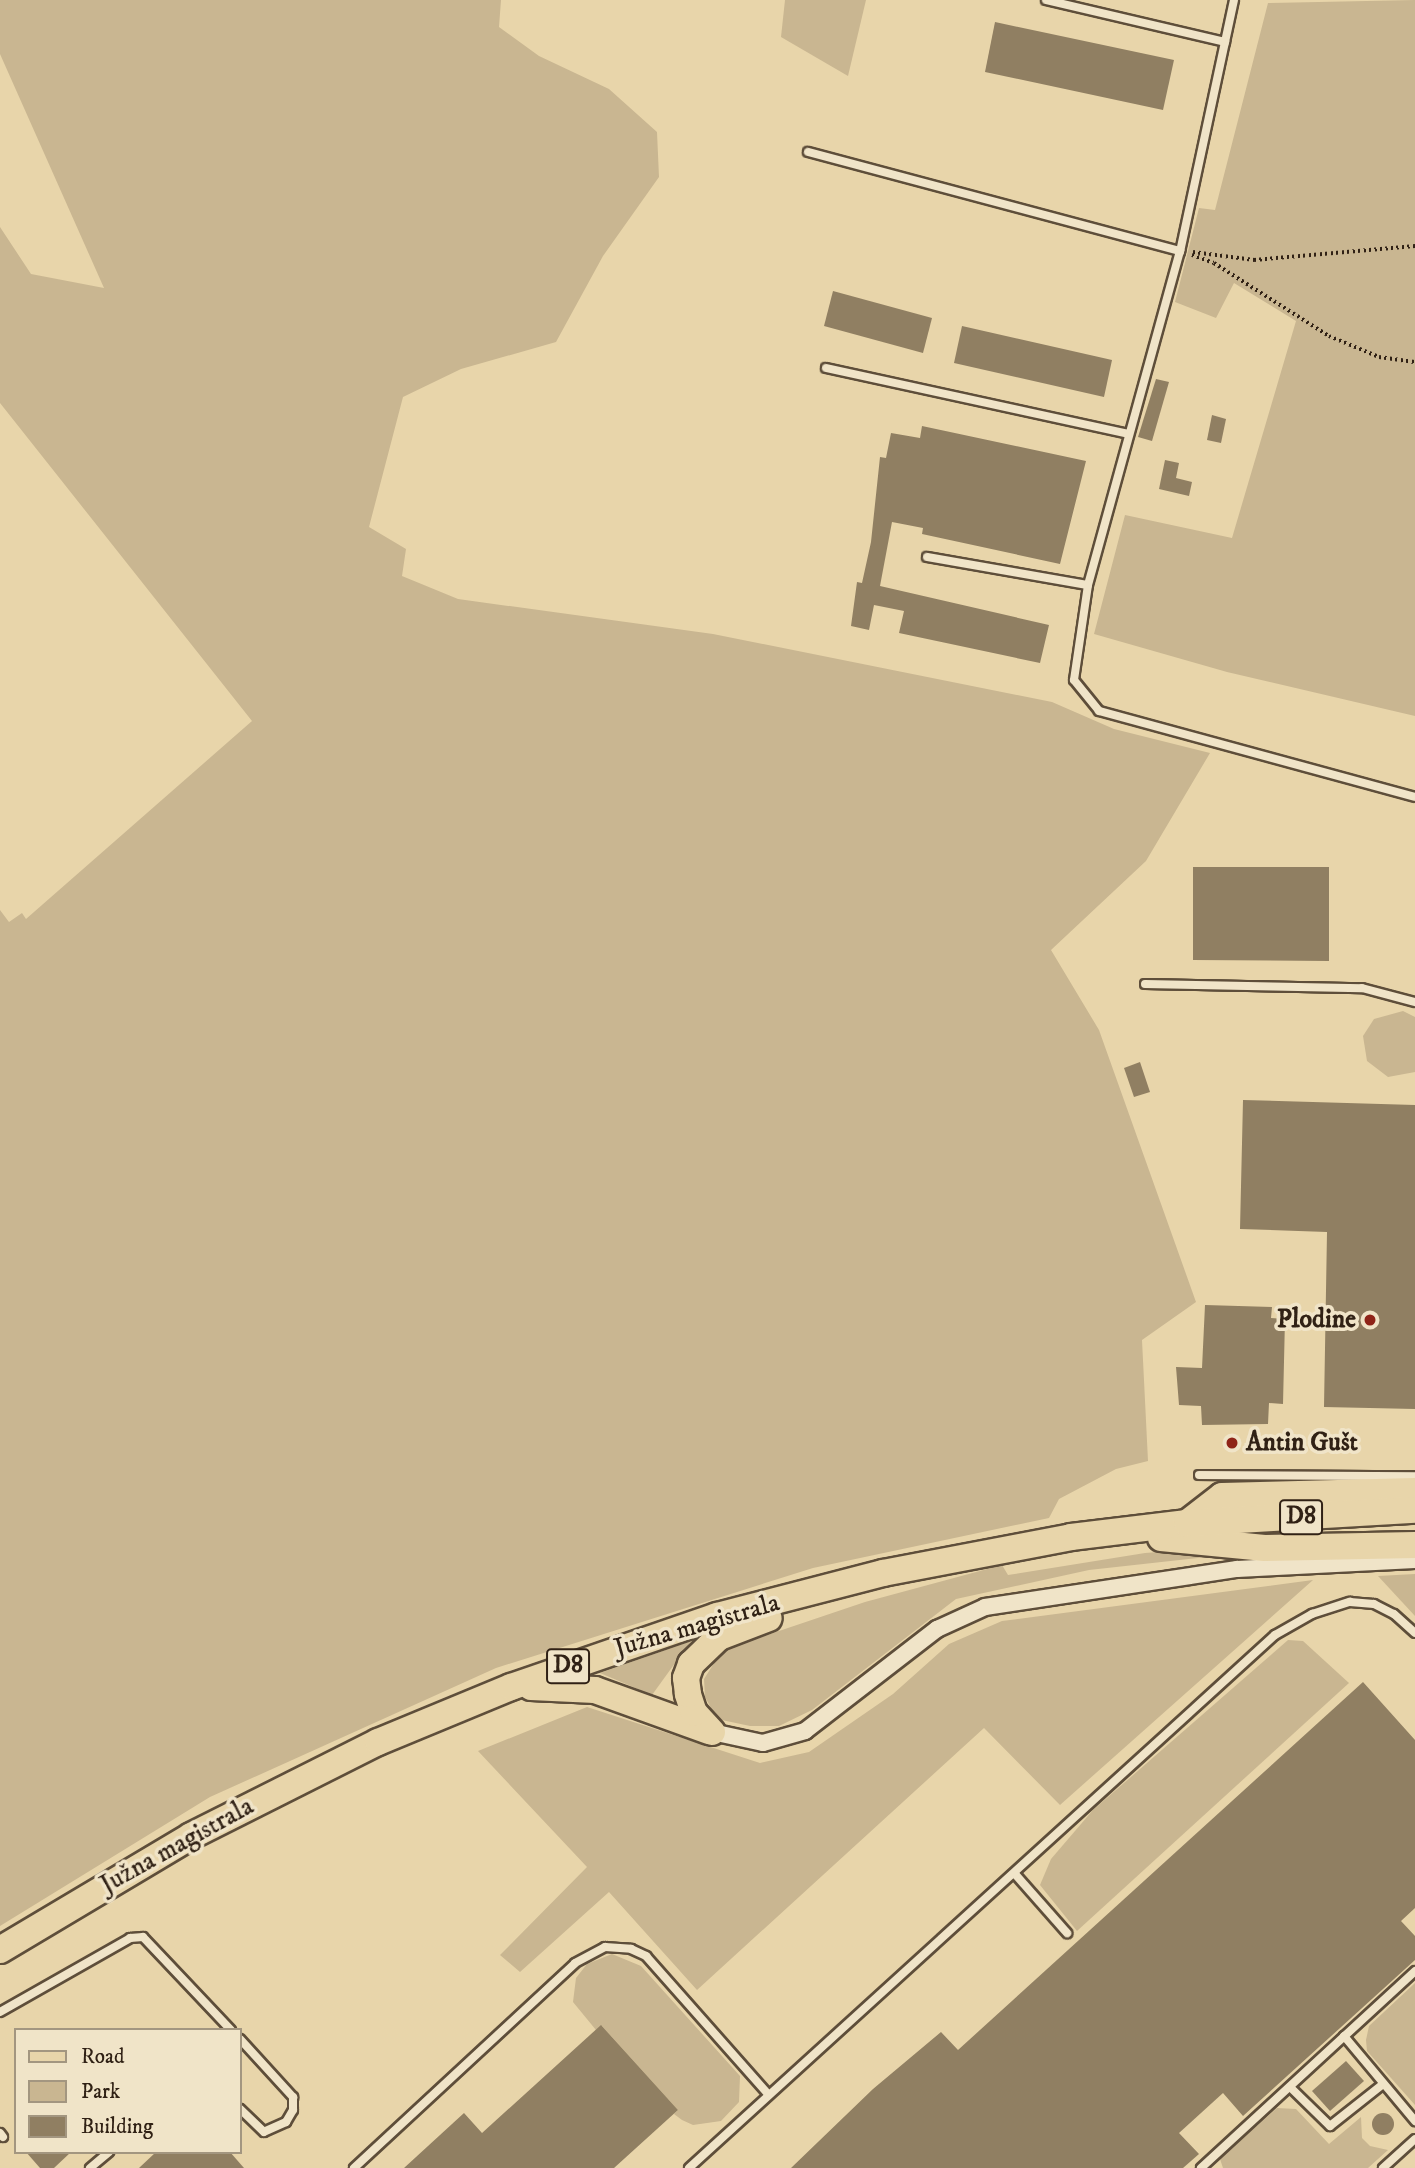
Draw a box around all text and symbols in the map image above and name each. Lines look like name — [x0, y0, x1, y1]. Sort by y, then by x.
place label: Plodine — [1277, 1304, 1356, 1336]
marker: Plodine — [1362, 1312, 1378, 1328]
place label: Antin Gušt — [1246, 1427, 1358, 1459]
marker: Antin Gušt — [1224, 1435, 1240, 1451]
road number: D8 — [1278, 1497, 1324, 1538]
street label: Južna magistrala — [611, 1588, 783, 1664]
road number: D8 — [545, 1646, 591, 1686]
street label: Južna magistrala — [95, 1791, 259, 1901]
legend — [14, 2028, 242, 2154]
text: Road — [81, 2044, 125, 2070]
text: Park — [81, 2079, 120, 2105]
text: Building — [81, 2114, 153, 2140]

